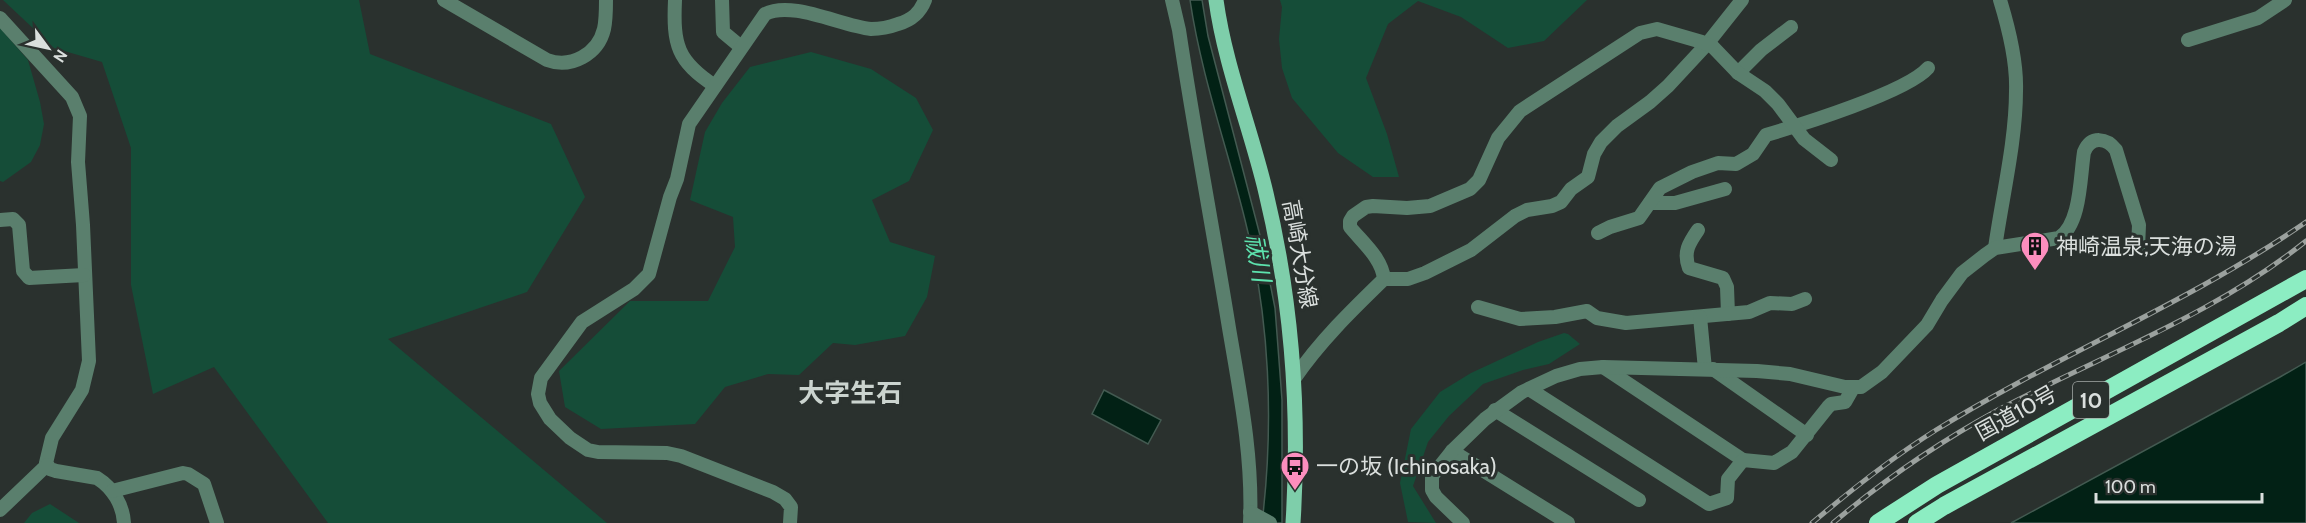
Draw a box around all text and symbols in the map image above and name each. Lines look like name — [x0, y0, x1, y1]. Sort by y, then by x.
north arrow — [18, 18, 78, 78]
text: N — [49, 46, 71, 66]
street label: 高崎大分線 — [1277, 197, 1323, 311]
building icon: 神崎温泉;天海の湯 — [2019, 230, 2051, 272]
water label: 祓川 — [1240, 232, 1277, 287]
place label: 神崎温泉;天海の湯 — [2056, 233, 2237, 260]
district label: 大字生石 — [798, 377, 902, 409]
street label: 国道10号 — [1971, 380, 2061, 446]
road number: 10 — [2073, 382, 2109, 418]
bus stop icon: 一の坂 (Ichinosaka) — [1279, 450, 1311, 492]
place label: 一の坂 (Ichinosaka) — [1316, 453, 1497, 480]
scale bar — [2096, 466, 2262, 504]
text: 100 m — [2105, 476, 2156, 498]

